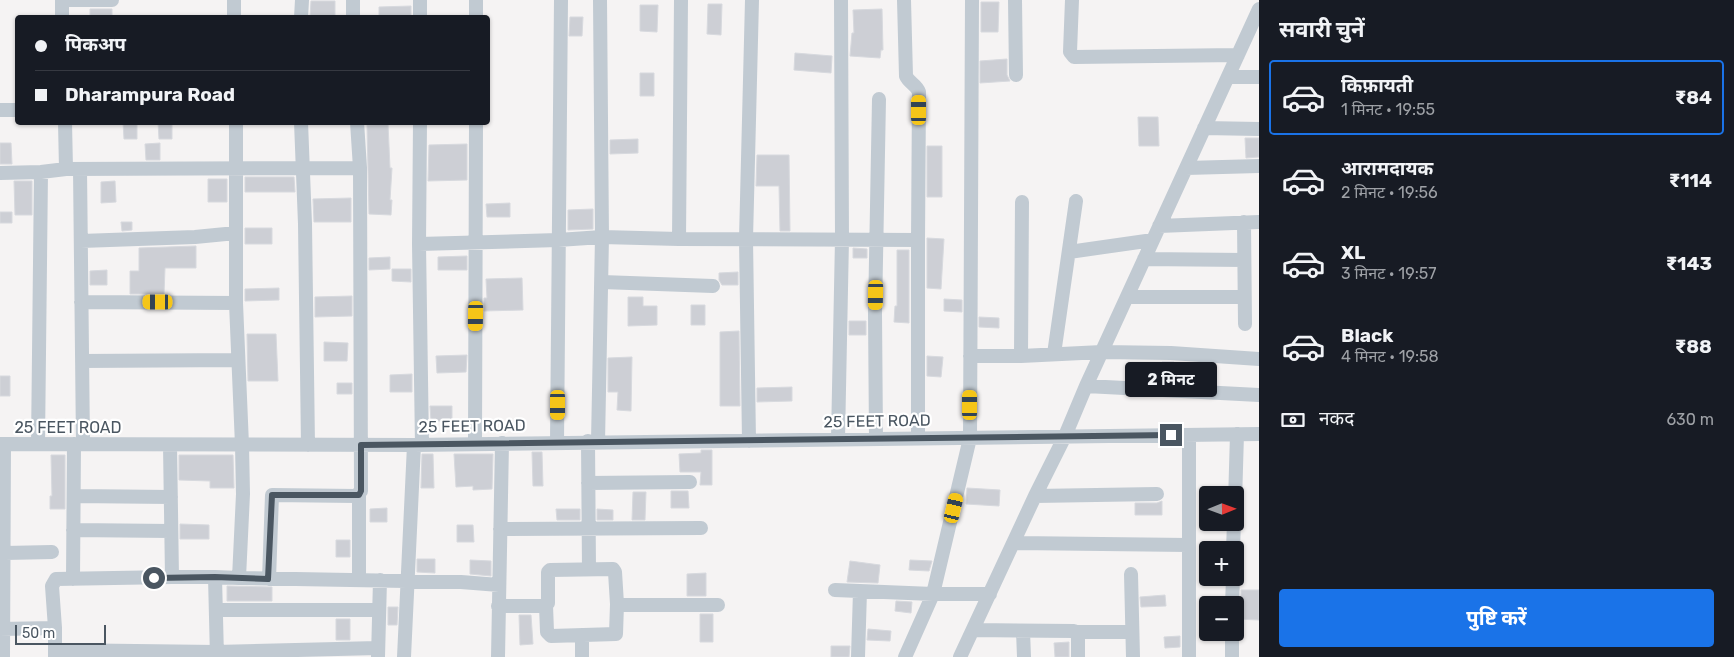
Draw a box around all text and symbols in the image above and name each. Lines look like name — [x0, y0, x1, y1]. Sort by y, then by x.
text: सवारी चुनें — [1279, 16, 1365, 43]
text: पिकअप — [65, 33, 126, 56]
text: किफ़ायती — [1341, 74, 1413, 97]
icon: car — [1281, 75, 1326, 120]
text: Dharampura Road — [65, 83, 235, 106]
text: ₹84 — [1675, 86, 1712, 109]
car — [911, 95, 926, 125]
text: 1 मिनट · 19:55 — [1341, 100, 1435, 119]
text: आरामदायक — [1341, 157, 1433, 180]
icon: car — [1281, 158, 1326, 203]
text: ₹114 — [1669, 169, 1712, 192]
text: 2 मिनट · 19:56 — [1341, 183, 1438, 202]
icon: car — [1281, 241, 1326, 286]
text: XL — [1341, 241, 1365, 264]
text: ₹143 — [1666, 252, 1712, 275]
text: 3 मिनट · 19:57 — [1341, 264, 1436, 283]
car — [868, 280, 883, 310]
car — [143, 295, 173, 310]
car — [468, 301, 483, 331]
icon: car — [1281, 324, 1326, 369]
text: Black — [1341, 324, 1393, 347]
text: ₹88 — [1675, 335, 1712, 358]
text: 4 मिनट · 19:58 — [1341, 347, 1439, 366]
callout: 2 मिनट — [1125, 362, 1217, 398]
text: 2 मिनट — [1147, 370, 1195, 389]
car — [550, 390, 565, 420]
car — [962, 390, 977, 420]
icon: cash — [1279, 406, 1307, 434]
text: नकद — [1319, 407, 1354, 430]
text: 630 m — [1666, 410, 1714, 429]
street label: 25 FEET ROAD — [823, 411, 931, 431]
street label: 25 FEET ROAD — [418, 416, 526, 436]
street label: 25 FEET ROAD — [14, 418, 122, 437]
route end — [1160, 424, 1182, 446]
north arrow — [1199, 486, 1244, 531]
map controls — [1199, 486, 1244, 641]
car — [943, 492, 964, 524]
button: + — [1199, 541, 1244, 586]
route start — [143, 567, 165, 589]
button: पुष्टि करें — [1279, 589, 1714, 647]
button: − — [1199, 596, 1244, 641]
scale bar — [15, 622, 106, 645]
text: 50 m — [22, 625, 55, 642]

